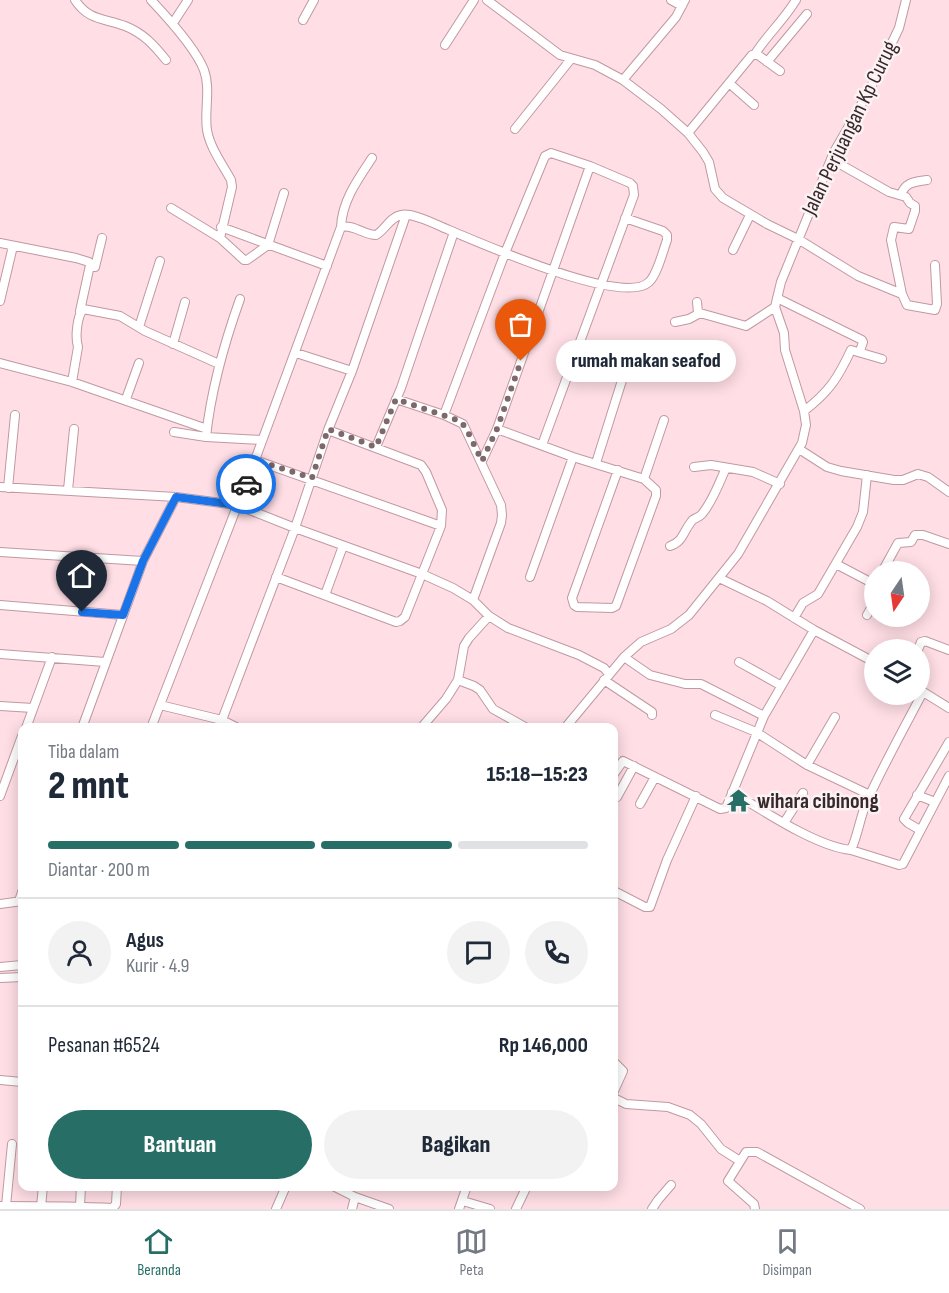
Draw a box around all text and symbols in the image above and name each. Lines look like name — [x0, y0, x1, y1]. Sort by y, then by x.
street label: Jalan Perjuangan Kp Curug — [796, 36, 904, 220]
pin — [495, 299, 546, 361]
icon: bag — [504, 308, 537, 341]
callout: rumah makan seafod — [557, 340, 737, 382]
text: rumah makan seafod — [571, 349, 721, 373]
courier — [216, 454, 276, 514]
icon: car — [230, 468, 263, 501]
pin — [56, 550, 107, 612]
icon: home — [65, 559, 98, 592]
north arrow — [864, 561, 930, 627]
map controls — [864, 561, 930, 705]
button: layers — [864, 639, 930, 705]
text: Tiba dalam — [48, 740, 119, 764]
text: 15:18–15:23 — [486, 761, 588, 788]
text: 2 mnt — [48, 763, 129, 810]
temple icon: wihara cibinong — [726, 788, 752, 814]
place label: wihara cibinong — [757, 788, 879, 815]
text: Diantar · 200 m — [48, 858, 150, 882]
button: person — [48, 921, 111, 984]
button: chat — [447, 921, 510, 984]
button: phone — [525, 921, 588, 984]
text: Agus — [126, 927, 164, 954]
text: Kurir · 4.9 — [126, 954, 189, 978]
text: Pesanan #6524 — [48, 1032, 160, 1059]
text: Rp 146,000 — [499, 1032, 588, 1059]
button: Bantuan — [48, 1110, 312, 1179]
button: Bagikan — [324, 1110, 588, 1179]
tab: Beranda — [137, 1225, 181, 1280]
tab: Peta — [455, 1225, 488, 1280]
tab: Disimpan — [762, 1225, 812, 1280]

